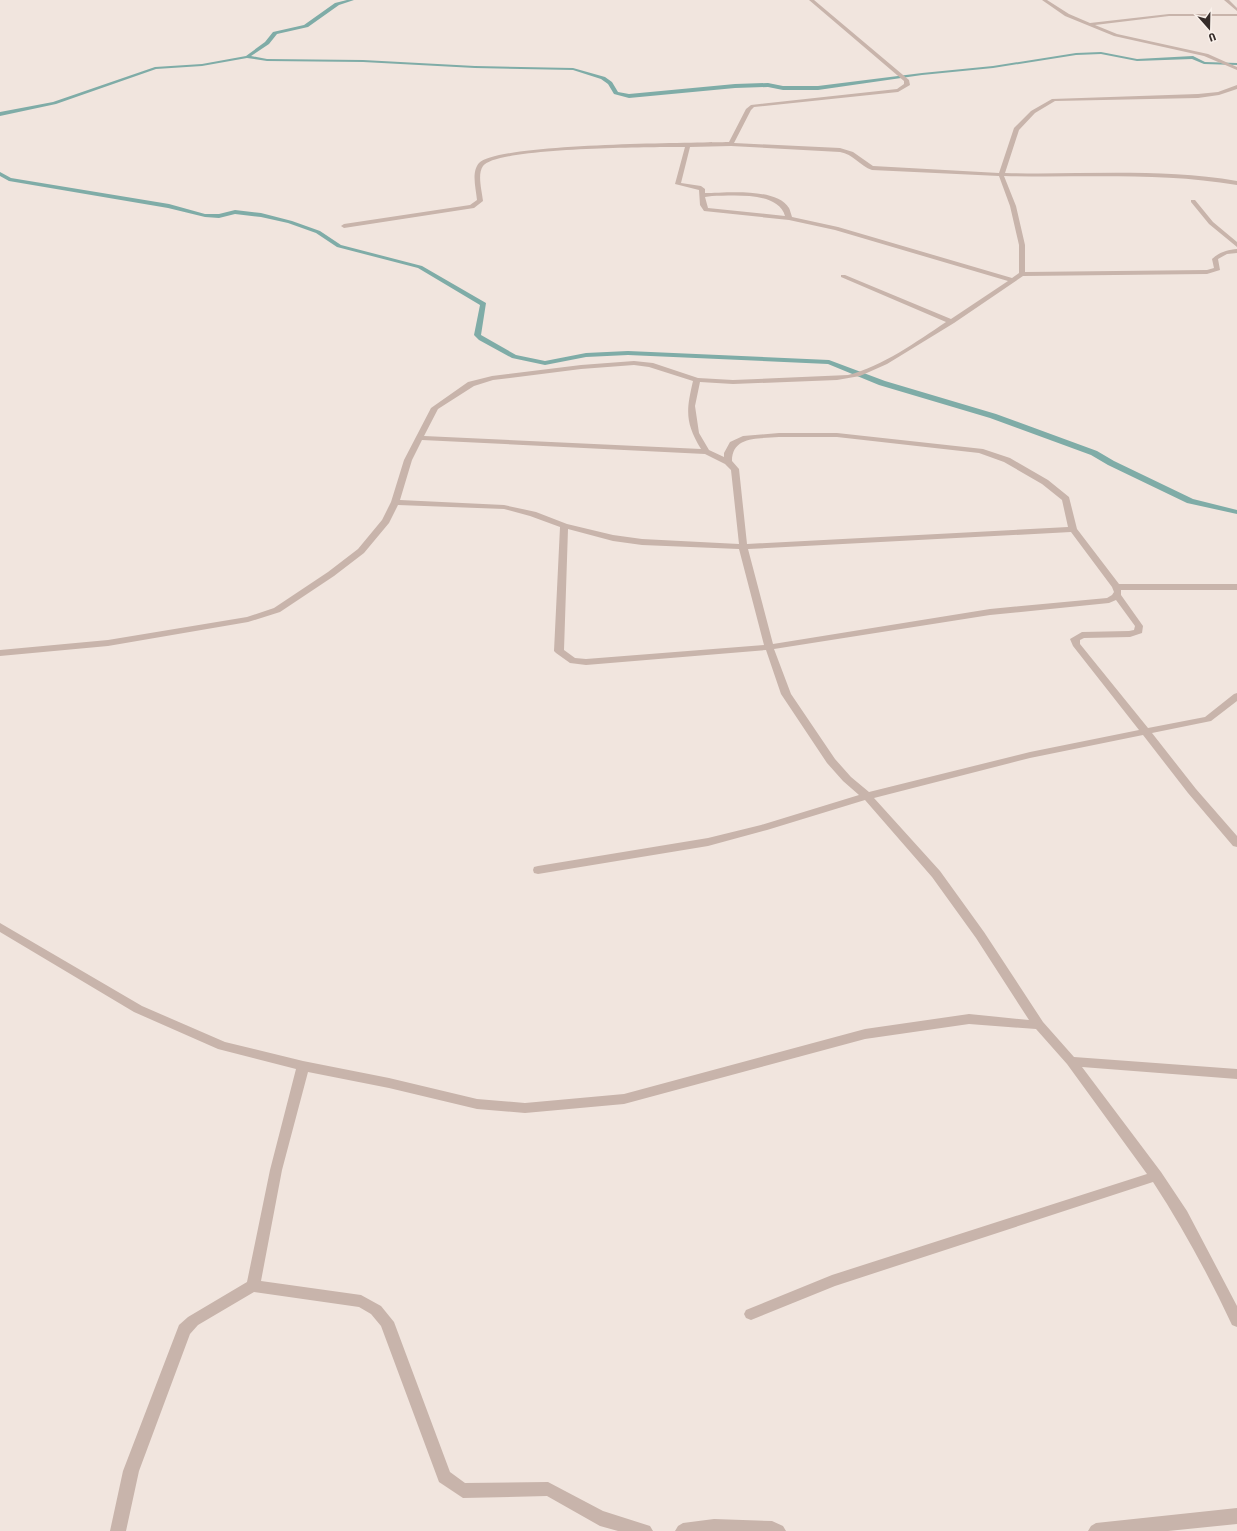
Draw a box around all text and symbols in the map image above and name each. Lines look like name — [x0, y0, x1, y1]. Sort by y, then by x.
north arrow — [1189, 8, 1229, 48]
text: U — [1207, 30, 1218, 44]

